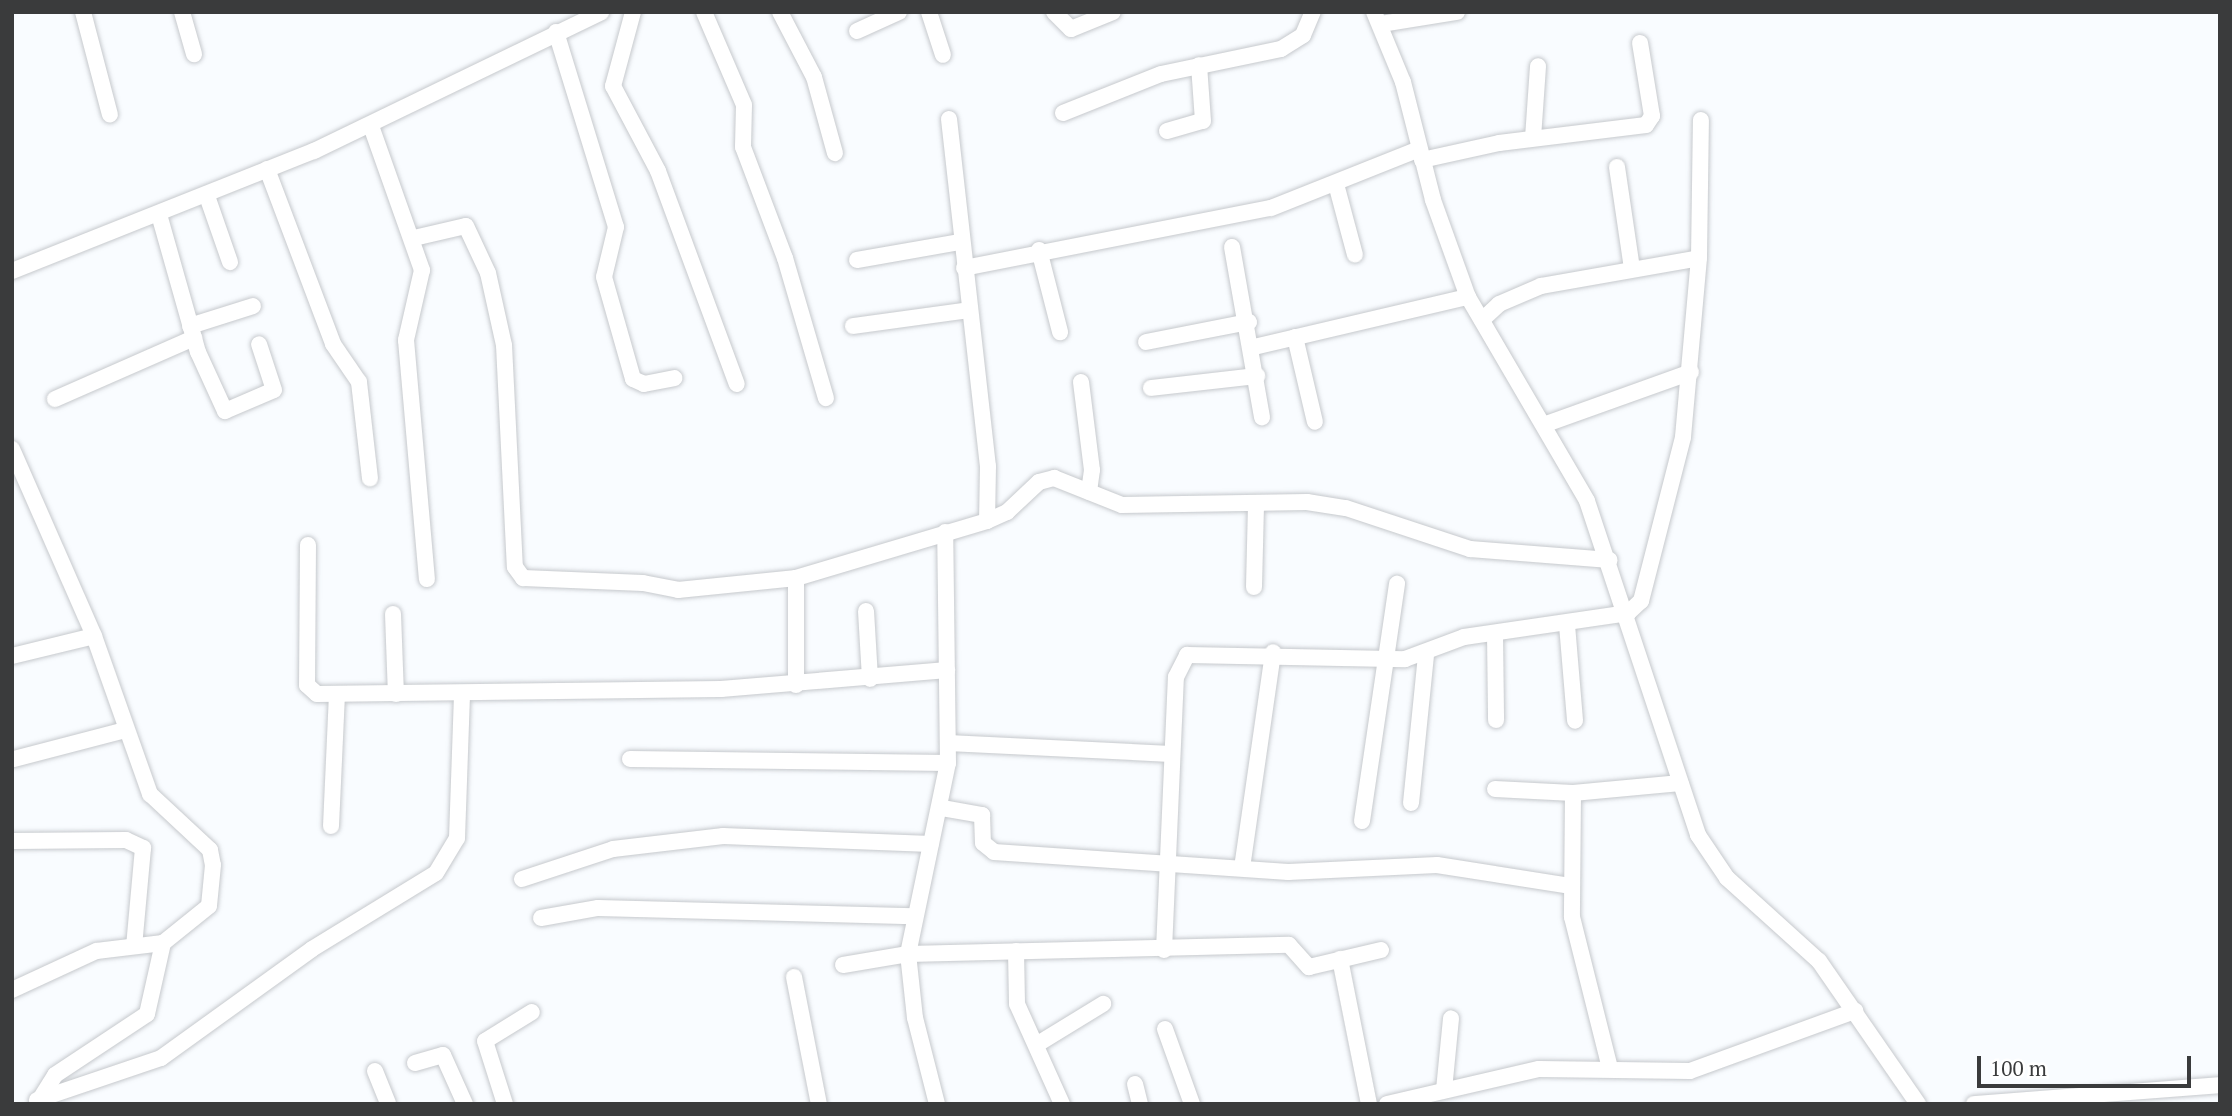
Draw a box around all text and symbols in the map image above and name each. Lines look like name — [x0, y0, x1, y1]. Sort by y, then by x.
scale bar — [1980, 1042, 2194, 1086]
text: 100 m — [1990, 1054, 2047, 1082]

